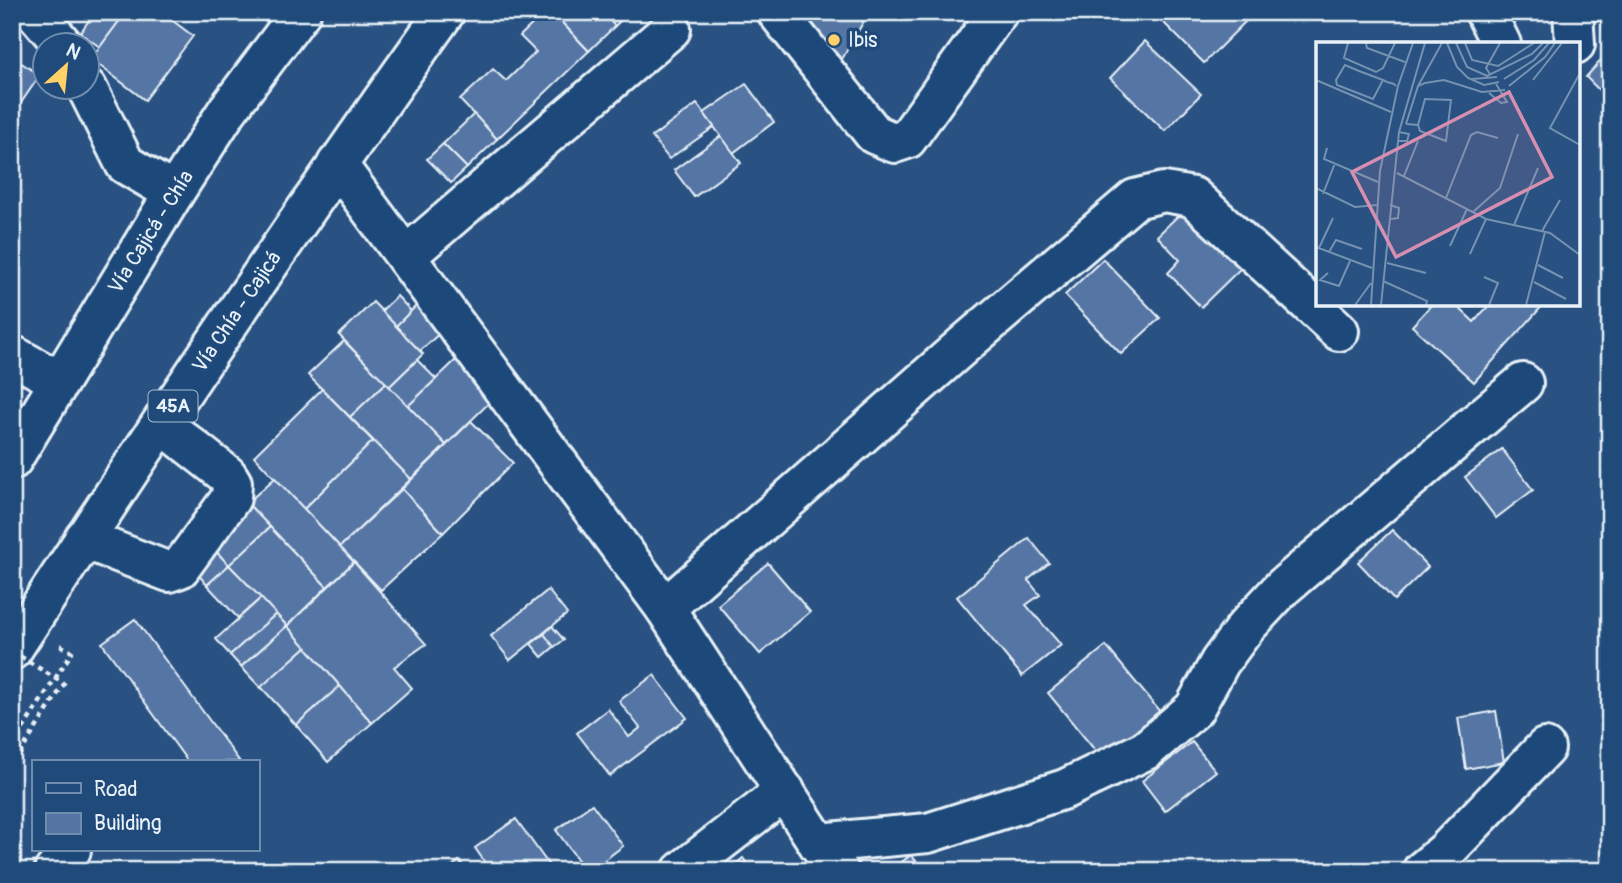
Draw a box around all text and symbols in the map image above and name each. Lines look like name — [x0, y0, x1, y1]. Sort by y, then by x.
place label: Ibis — [848, 27, 878, 54]
north arrow — [32, 32, 102, 102]
marker: Ibis — [826, 32, 842, 48]
text: N — [62, 38, 85, 65]
inset map — [1316, 42, 1580, 306]
street label: Vía Cajicá - Chía — [102, 165, 200, 299]
street label: Vía Chía - Cajicá — [186, 246, 288, 378]
road number: 45A — [148, 390, 198, 422]
legend — [32, 760, 259, 852]
text: Road — [94, 776, 138, 803]
text: Building — [94, 810, 161, 837]

